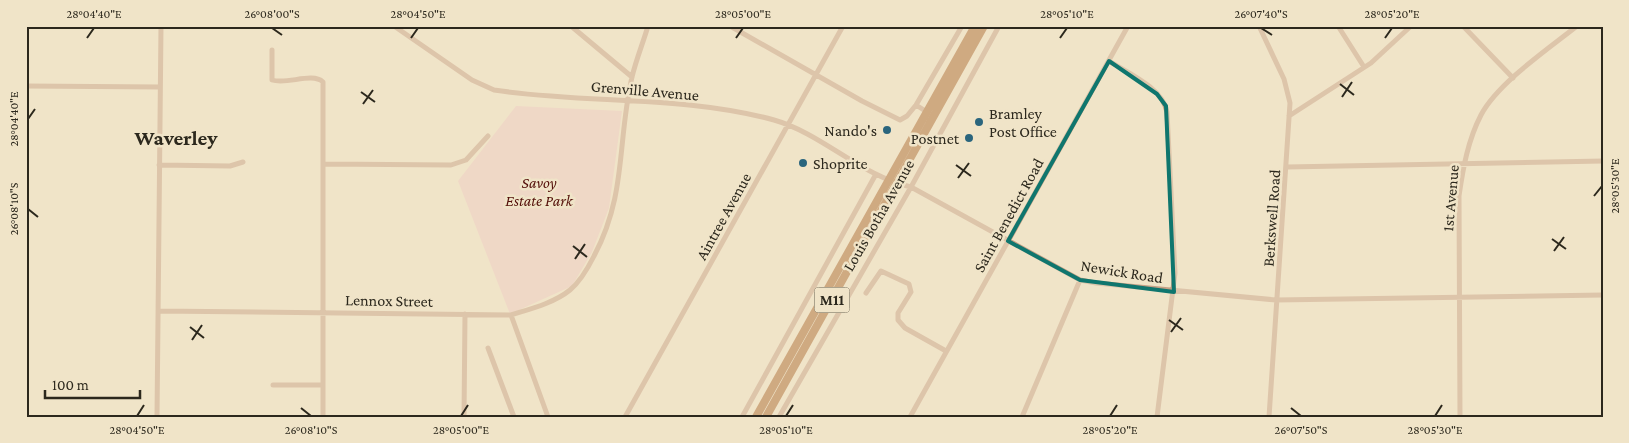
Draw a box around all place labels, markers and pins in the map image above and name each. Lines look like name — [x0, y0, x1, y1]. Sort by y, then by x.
place label: Bramley Post Office — [989, 105, 1057, 140]
marker: Bramley Post Office — [973, 116, 985, 128]
place label: Nando's — [824, 122, 877, 139]
marker: Nando's — [881, 124, 893, 136]
place label: Postnet — [911, 130, 960, 147]
marker: Postnet — [963, 132, 975, 144]
place label: Shoprite — [813, 155, 868, 173]
marker: Shoprite — [797, 157, 809, 169]

